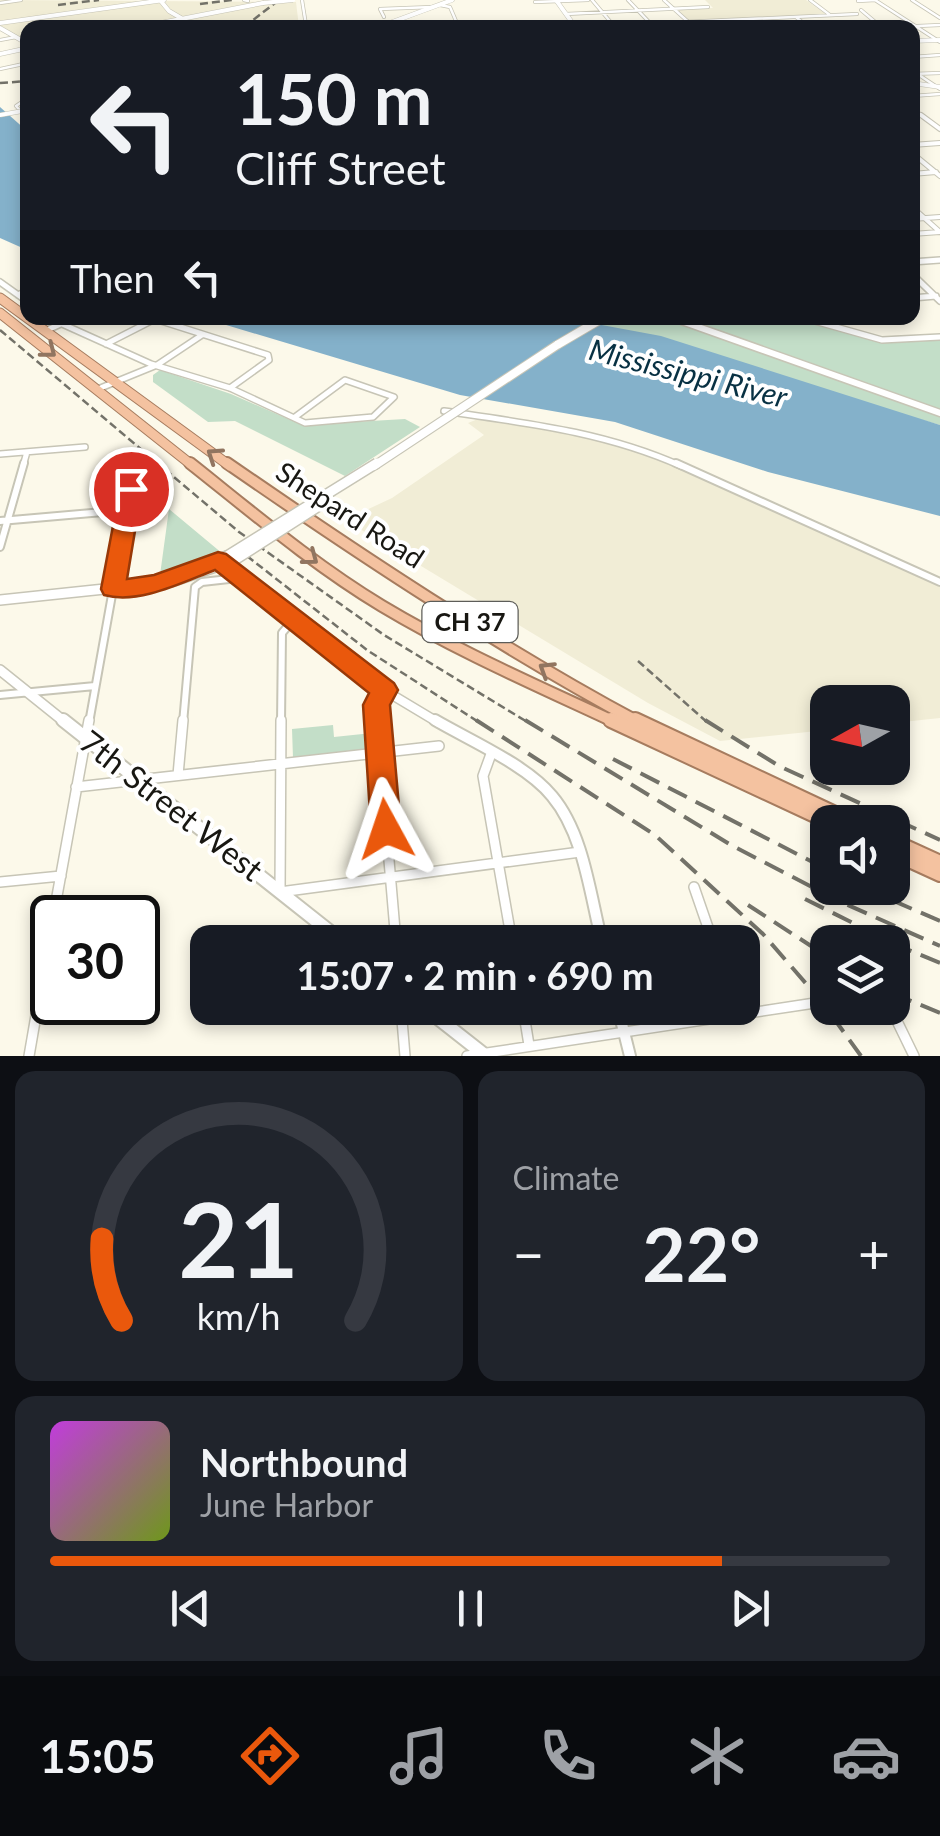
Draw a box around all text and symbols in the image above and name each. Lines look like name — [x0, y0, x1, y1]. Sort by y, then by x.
text: 150 m — [235, 56, 432, 140]
icon: left — [70, 60, 200, 190]
text: Cliff Street — [235, 141, 446, 195]
icon: left — [175, 250, 230, 305]
text: Then — [70, 255, 155, 301]
water label: Mississippi River — [586, 330, 792, 414]
one-way arrow — [38, 339, 56, 357]
pin — [89, 447, 174, 532]
one-way arrow — [207, 449, 225, 468]
street label: Shepard Road — [270, 454, 431, 575]
icon: arrive — [104, 462, 159, 517]
one-way arrow — [300, 546, 318, 564]
road number: CH 37 — [422, 602, 518, 642]
one-way arrow — [539, 663, 557, 682]
north arrow — [810, 685, 910, 785]
map controls — [810, 685, 910, 1025]
street label: 7th Street West — [73, 721, 272, 889]
position arrow — [334, 777, 438, 881]
button: sound — [810, 805, 910, 905]
speed limit sign: 30 — [30, 895, 160, 1025]
button: layers — [810, 925, 910, 1025]
text: 15:07 · 2 min · 690 m — [296, 952, 654, 998]
text: Climate — [513, 1158, 619, 1197]
text: 21 — [178, 1175, 299, 1300]
text: 22° — [642, 1208, 760, 1298]
text: − — [513, 1220, 544, 1286]
text: + — [858, 1220, 890, 1286]
text: km/h — [197, 1295, 281, 1338]
text: Northbound — [200, 1439, 408, 1485]
text: June Harbor — [200, 1485, 373, 1524]
icon: previous — [163, 1581, 218, 1636]
icon: pause — [443, 1581, 498, 1636]
icon: next — [723, 1581, 778, 1636]
icon: directions — [235, 1721, 305, 1791]
icon: music — [384, 1721, 454, 1791]
icon: phone — [533, 1721, 603, 1791]
icon: climate — [682, 1721, 752, 1791]
icon: car — [831, 1721, 901, 1791]
text: 15:05 — [40, 1729, 156, 1783]

